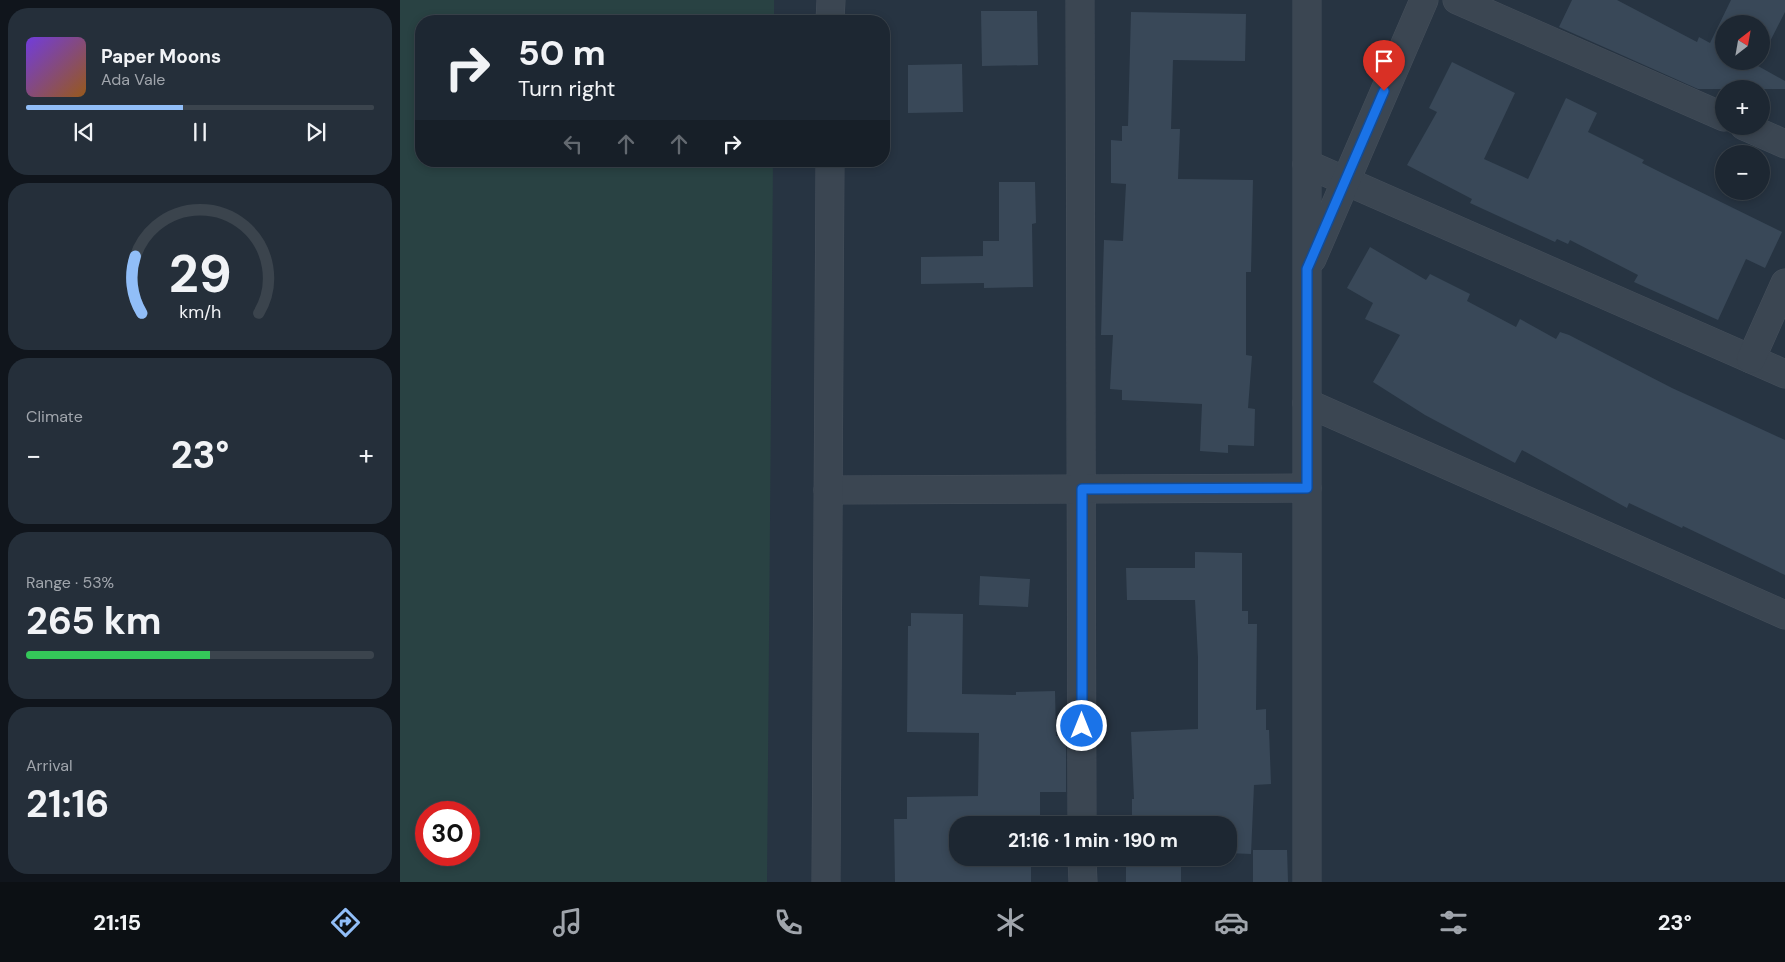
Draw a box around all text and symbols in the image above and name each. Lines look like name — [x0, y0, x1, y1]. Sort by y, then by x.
north arrow — [1715, 15, 1770, 70]
map controls — [1715, 15, 1770, 200]
text: 50 m — [518, 30, 606, 76]
icon: right — [435, 35, 500, 100]
pin — [1363, 40, 1405, 91]
text: Paper Moons — [101, 44, 221, 69]
icon: arrive — [1370, 47, 1398, 75]
text: Ada Vale — [101, 69, 165, 90]
text: Turn right — [518, 74, 615, 103]
button: + — [1715, 80, 1770, 135]
icon: previous — [70, 118, 98, 146]
icon: pause — [186, 118, 214, 146]
icon: next — [302, 118, 330, 146]
icon: left — [559, 130, 587, 158]
icon: ahead — [612, 130, 640, 158]
icon: ahead — [665, 130, 693, 158]
icon: right — [718, 130, 746, 158]
button: − — [1715, 145, 1770, 200]
text: 29 — [169, 240, 231, 308]
text: km/h — [179, 300, 221, 324]
text: Climate — [26, 406, 83, 427]
text: 23° — [171, 430, 229, 480]
text: − — [26, 437, 41, 474]
text: + — [359, 437, 374, 474]
text: Range · 53% — [26, 572, 114, 593]
text: 265 km — [26, 596, 162, 646]
position arrow — [1055, 699, 1107, 751]
text: Arrival — [26, 755, 73, 776]
text: 21:16 — [26, 779, 109, 829]
speed limit sign: 30 — [415, 801, 480, 866]
text: 21:16 · 1 min · 190 m — [1008, 828, 1178, 853]
icon: directions — [328, 905, 363, 940]
icon: music — [550, 905, 585, 940]
icon: phone — [771, 905, 806, 940]
icon: climate — [993, 905, 1028, 940]
icon: car — [1214, 905, 1249, 940]
icon: filters — [1436, 905, 1471, 940]
text: 21:15 — [93, 908, 141, 937]
text: 23° — [1658, 908, 1692, 937]

